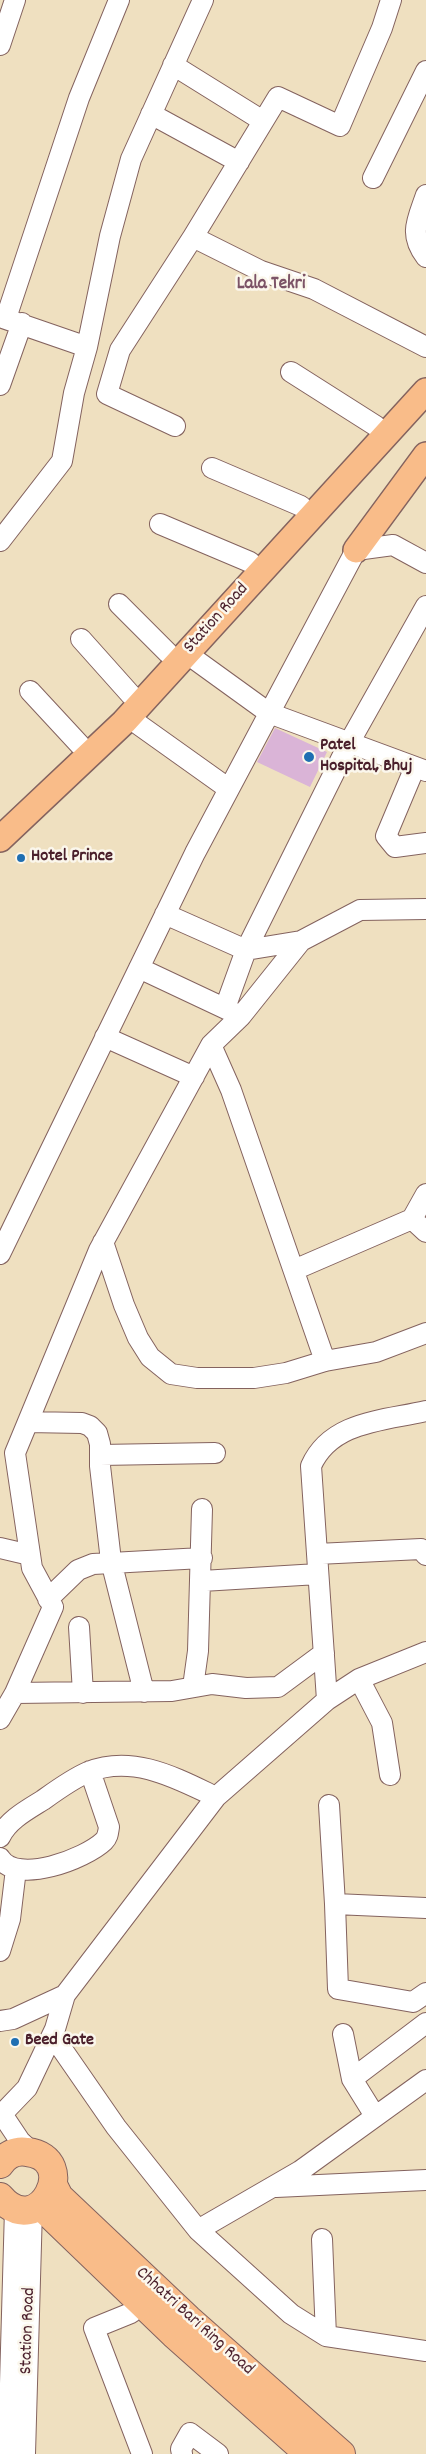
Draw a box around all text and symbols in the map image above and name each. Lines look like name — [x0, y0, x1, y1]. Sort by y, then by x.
district label: Lala Tekri — [237, 274, 305, 296]
street label: Station Road — [180, 579, 254, 659]
place label: Patel Hospital, Bhuj — [320, 736, 413, 779]
marker: Patel Hospital, Bhuj — [302, 750, 316, 764]
place label: Hotel Prince — [31, 847, 113, 869]
marker: Hotel Prince — [15, 852, 27, 864]
place label: Beed Gate — [25, 2031, 94, 2053]
marker: Beed Gate — [9, 2036, 21, 2048]
street label: Chhatri Bari Ring Road — [130, 2263, 258, 2381]
street label: Station Road — [17, 2287, 41, 2375]

